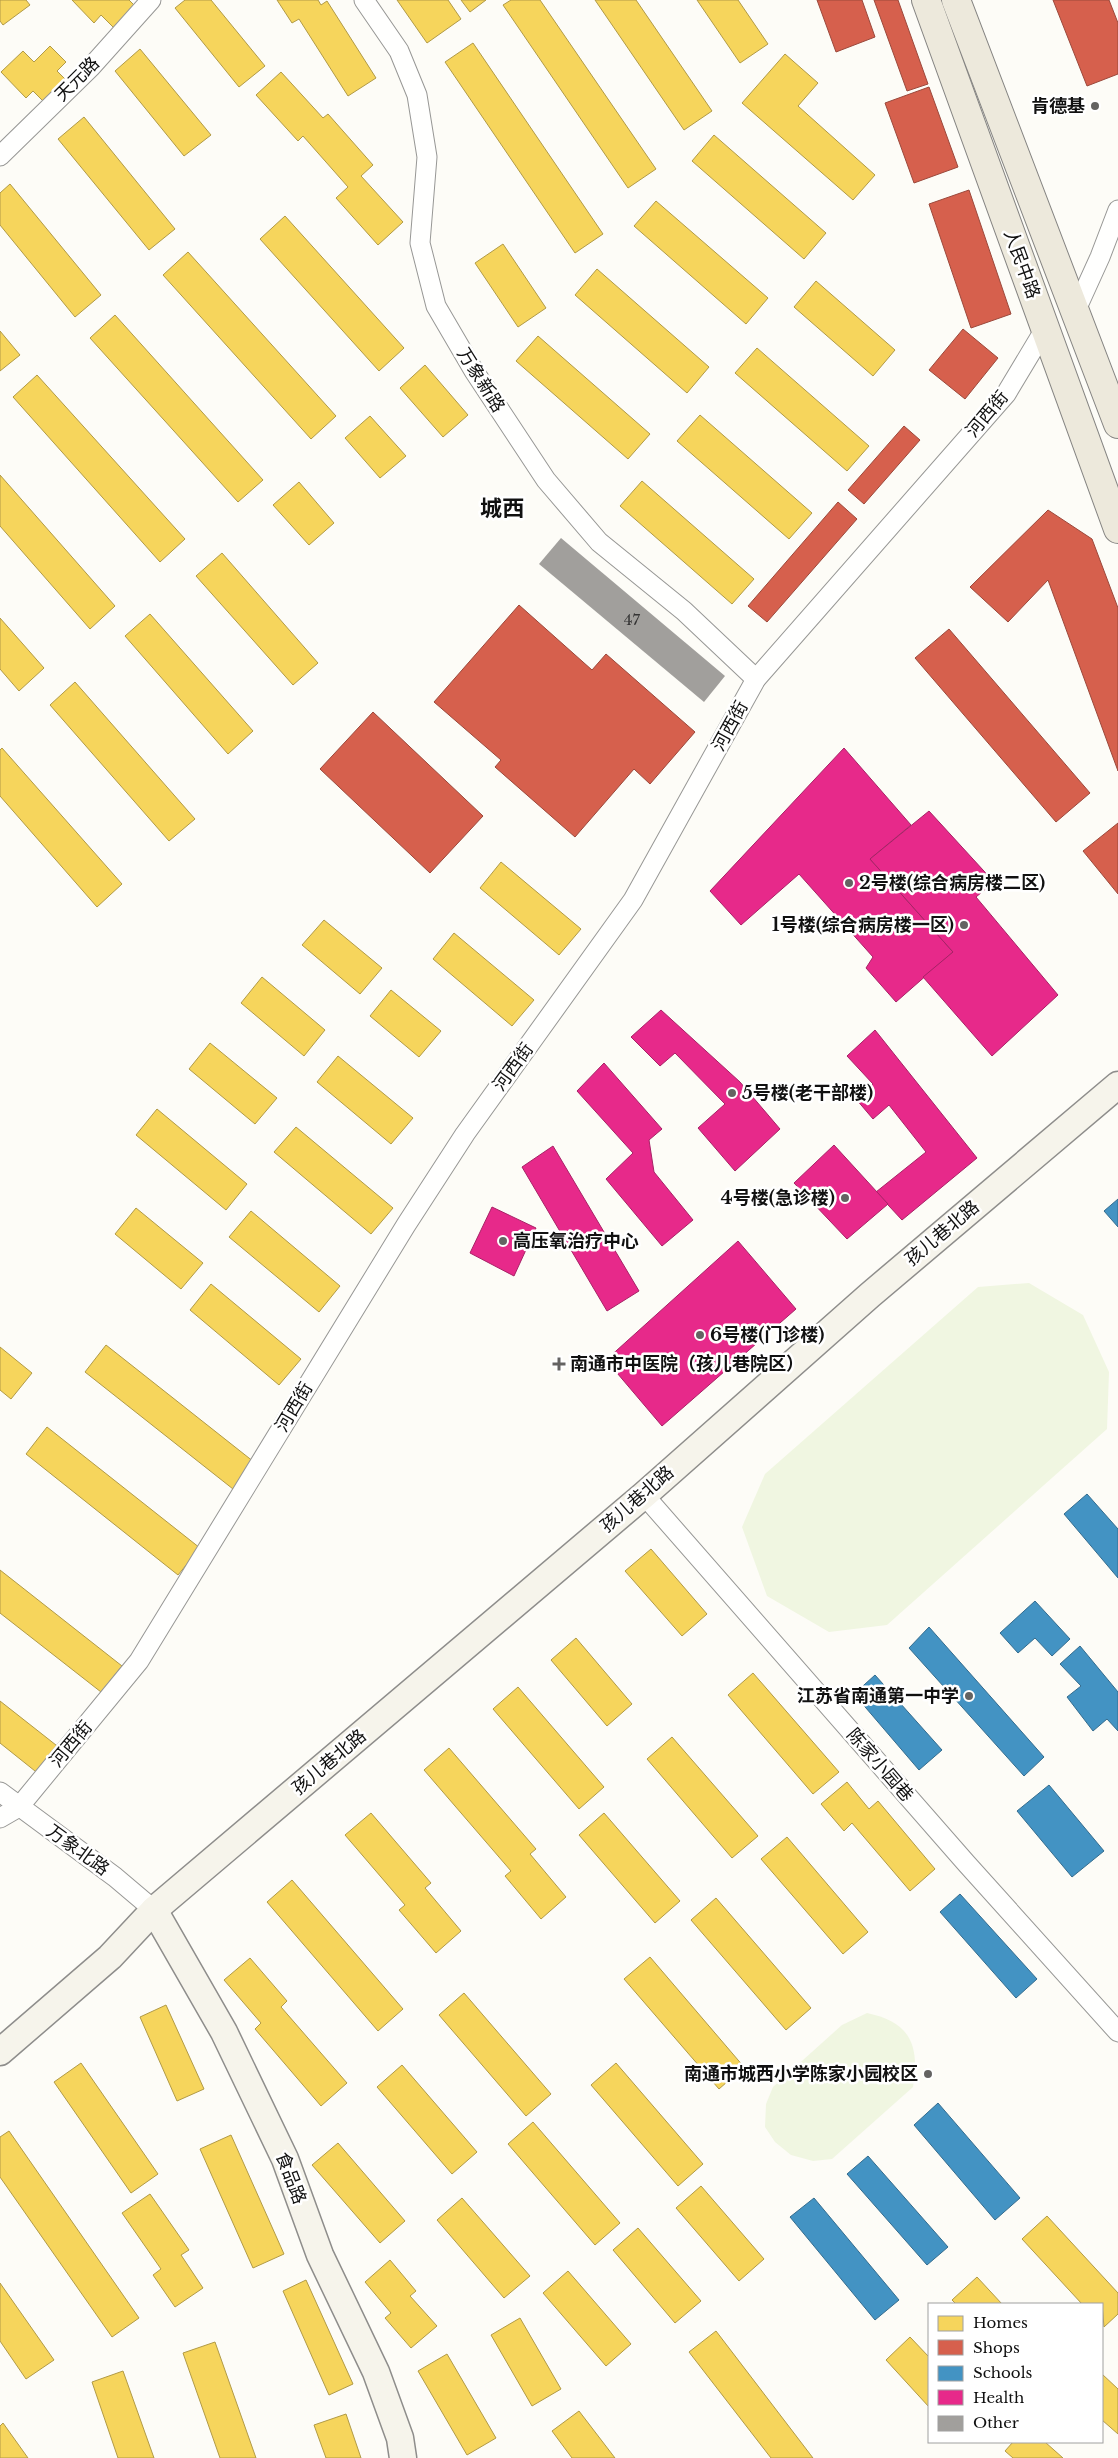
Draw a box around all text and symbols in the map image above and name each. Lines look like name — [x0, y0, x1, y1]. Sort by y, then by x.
street label: 天元路 — [50, 52, 104, 106]
place label: 肯德基 — [1031, 95, 1085, 117]
marker: 肯德基 — [1089, 100, 1101, 112]
street label: 人民中路 — [999, 226, 1045, 302]
street label: 万象新路 — [453, 344, 509, 416]
street label: 河西街 — [961, 386, 1013, 442]
district label: 城西 — [480, 495, 524, 522]
house number: 47 — [624, 610, 641, 629]
street label: 河西街 — [707, 697, 753, 755]
place label: 2号楼(综合病房楼二区) — [859, 872, 1045, 894]
marker: 2号楼(综合病房楼二区) — [843, 877, 855, 889]
place label: 1号楼(综合病房楼一区) — [772, 914, 954, 936]
marker: 1号楼(综合病房楼一区) — [958, 919, 970, 931]
street label: 河西街 — [488, 1039, 538, 1095]
place label: 5号楼(老干部楼) — [742, 1082, 873, 1104]
marker: 5号楼(老干部楼) — [726, 1087, 738, 1099]
place label: 4号楼(急诊楼) — [721, 1187, 835, 1209]
marker: 4号楼(急诊楼) — [839, 1192, 851, 1204]
street label: 孩儿巷北路 — [900, 1196, 984, 1270]
place label: 高压氧治疗中心 — [513, 1230, 639, 1252]
marker: 高压氧治疗中心 — [497, 1235, 509, 1247]
place label: 6号楼(门诊楼) — [710, 1324, 824, 1346]
marker: 6号楼(门诊楼) — [694, 1329, 706, 1341]
place label: 南通市中医院（孩儿巷院区） — [570, 1353, 804, 1375]
marker: 南通市中医院（孩儿巷院区） — [552, 1357, 566, 1371]
street label: 河西街 — [271, 1378, 317, 1436]
street label: 孩儿巷北路 — [596, 1461, 678, 1537]
place label: 江苏省南通第一中学 — [797, 1685, 959, 1707]
marker: 江苏省南通第一中学 — [963, 1690, 975, 1702]
street label: 河西街 — [45, 1716, 97, 1772]
street label: 陈家小园巷 — [842, 1724, 918, 1806]
street label: 孩儿巷北路 — [287, 1725, 371, 1799]
street label: 万象北路 — [42, 1820, 114, 1880]
place label: 南通市城西小学陈家小园校区 — [684, 2063, 918, 2085]
marker: 南通市城西小学陈家小园校区 — [922, 2068, 934, 2080]
street label: 食品路 — [271, 2149, 311, 2207]
legend — [928, 2303, 1103, 2443]
text: Homes — [973, 2313, 1028, 2332]
text: Shops — [973, 2338, 1020, 2357]
text: Schools — [973, 2363, 1033, 2382]
text: Health — [973, 2388, 1024, 2407]
text: Other — [973, 2413, 1020, 2432]

